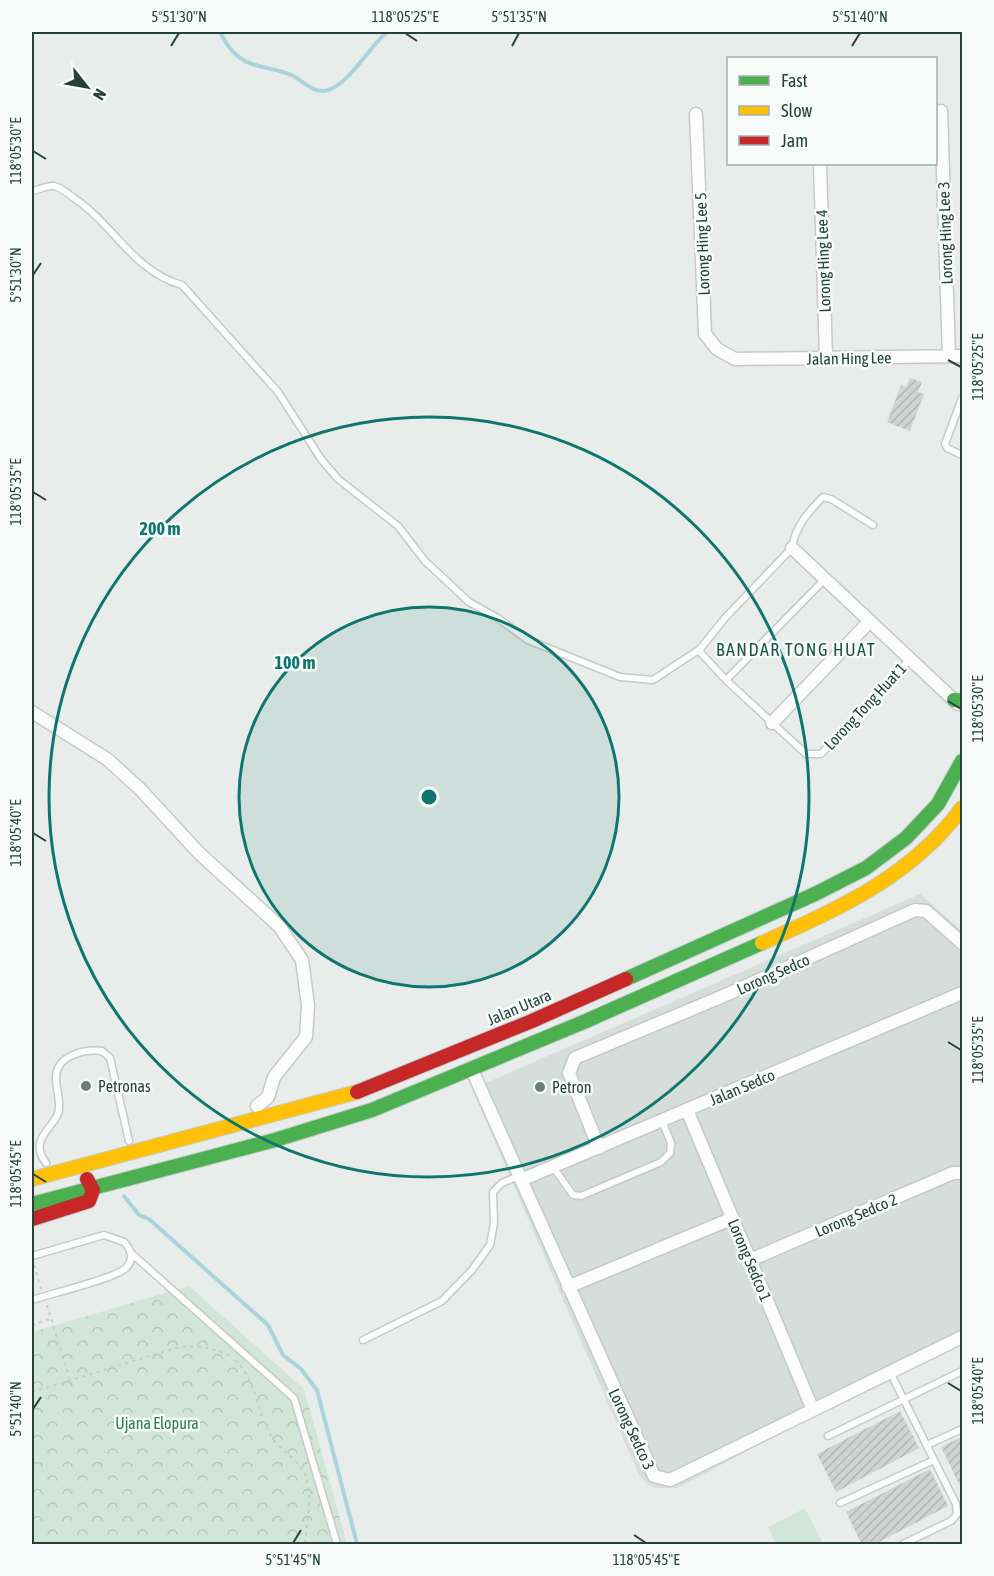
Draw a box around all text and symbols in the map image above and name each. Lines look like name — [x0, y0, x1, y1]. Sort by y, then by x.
text: 5°51'30"N — [151, 8, 207, 25]
text: 118°05'25"E — [371, 8, 439, 25]
text: 5°51'35"N — [491, 8, 547, 25]
text: 5°51'40"N — [832, 8, 888, 25]
north arrow — [57, 57, 117, 117]
legend — [727, 57, 937, 165]
text: Fast — [781, 70, 808, 91]
text: N — [90, 86, 110, 103]
text: Slow — [781, 100, 812, 121]
text: 118°05'30"E — [7, 117, 24, 185]
text: Jam — [781, 130, 808, 151]
street label: Lorong Hing Lee 3 — [934, 181, 957, 285]
street label: Lorong Hing Lee 5 — [691, 192, 714, 296]
street label: Lorong Hing Lee 4 — [812, 209, 835, 313]
text: 5°51'30"N — [7, 247, 24, 303]
text: 118°05'25"E — [969, 333, 986, 401]
street label: Jalan Hing Lee — [807, 348, 891, 369]
text: 118°05'35"E — [7, 458, 24, 526]
text: 200 m — [140, 518, 180, 539]
district label: BANDAR TONG HUAT — [716, 639, 876, 660]
text: 100 m — [275, 652, 315, 673]
street label: Lorong Tong Huat 1 — [820, 659, 911, 754]
text: 118°05'30"E — [969, 675, 986, 743]
centre of rings — [419, 787, 439, 807]
text: 118°05'40"E — [7, 799, 24, 867]
street label: Lorong Sedco — [734, 950, 813, 999]
street label: Jalan Utara — [484, 986, 554, 1028]
text: 118°05'35"E — [969, 1016, 986, 1084]
street label: Jalan Sedco — [707, 1065, 777, 1109]
place label: Petronas — [98, 1077, 151, 1095]
place label: Petron — [552, 1078, 592, 1096]
marker: Petronas — [79, 1079, 93, 1093]
marker: Petron — [533, 1080, 547, 1094]
text: 118°05'45"E — [7, 1140, 24, 1208]
street label: Lorong Sedco 2 — [812, 1190, 900, 1241]
street label: Lorong Sedco 1 — [724, 1216, 775, 1304]
text: 118°05'40"E — [969, 1357, 986, 1425]
text: 5°51'40"N — [7, 1381, 24, 1437]
street label: Lorong Sedco 3 — [604, 1386, 659, 1473]
park label: Ujana Elopura — [115, 1414, 199, 1433]
text: 5°51'45"N — [265, 1551, 321, 1568]
text: 118°05'45"E — [612, 1551, 680, 1568]

